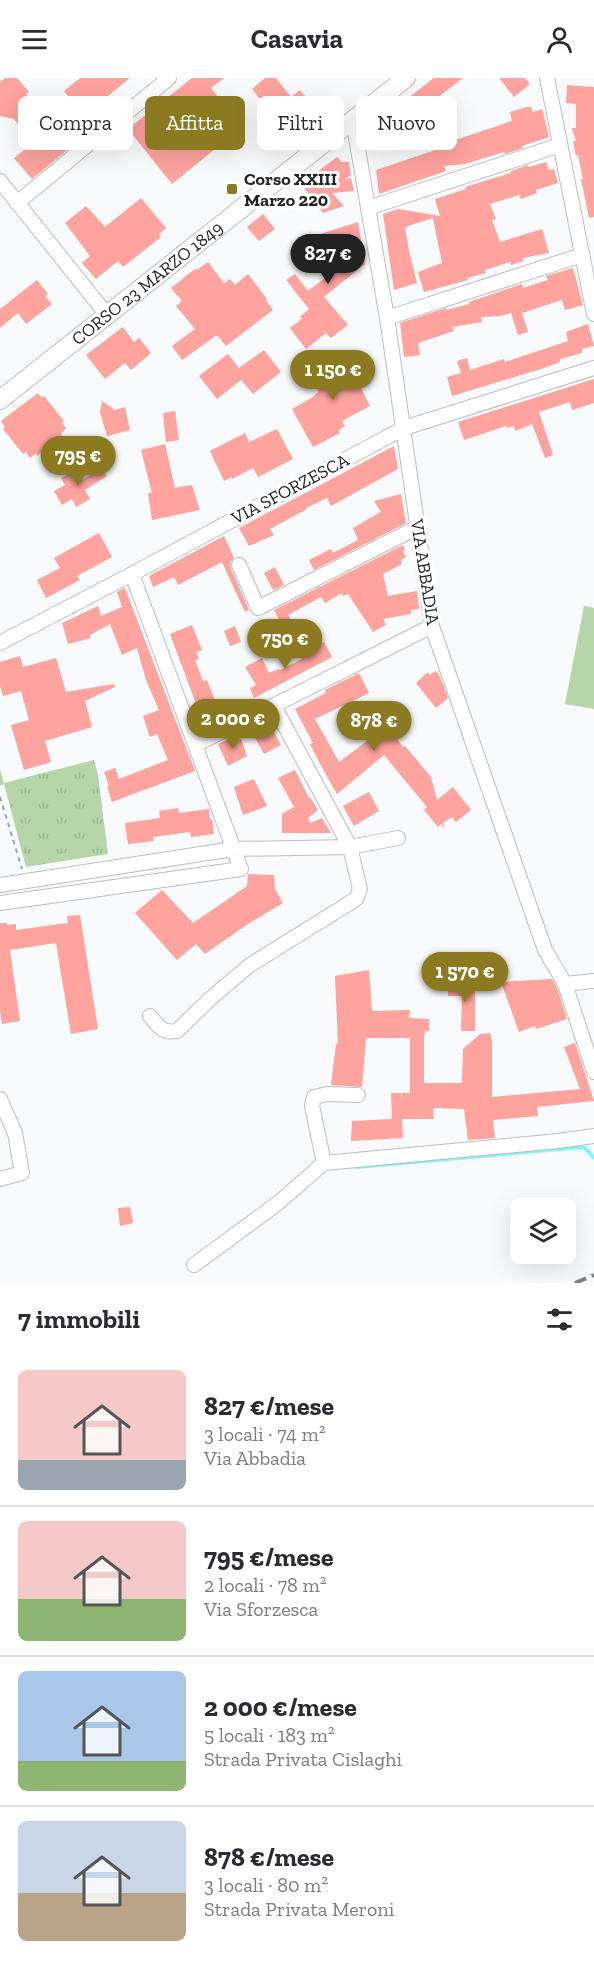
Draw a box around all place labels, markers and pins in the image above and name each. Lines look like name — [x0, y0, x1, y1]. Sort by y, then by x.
place label: Corso XXIII Marzo 220 — [244, 168, 337, 211]
marker: Corso XXIII Marzo 220 — [225, 182, 239, 196]
pin: 827 € — [286, 234, 370, 285]
pin: 1 150 € — [278, 350, 388, 401]
pin: 795 € — [36, 436, 120, 487]
pin: 750 € — [243, 619, 327, 670]
pin: 2 000 € — [178, 699, 288, 750]
pin: 878 € — [332, 701, 416, 752]
pin: 1 570 € — [410, 952, 520, 1003]

